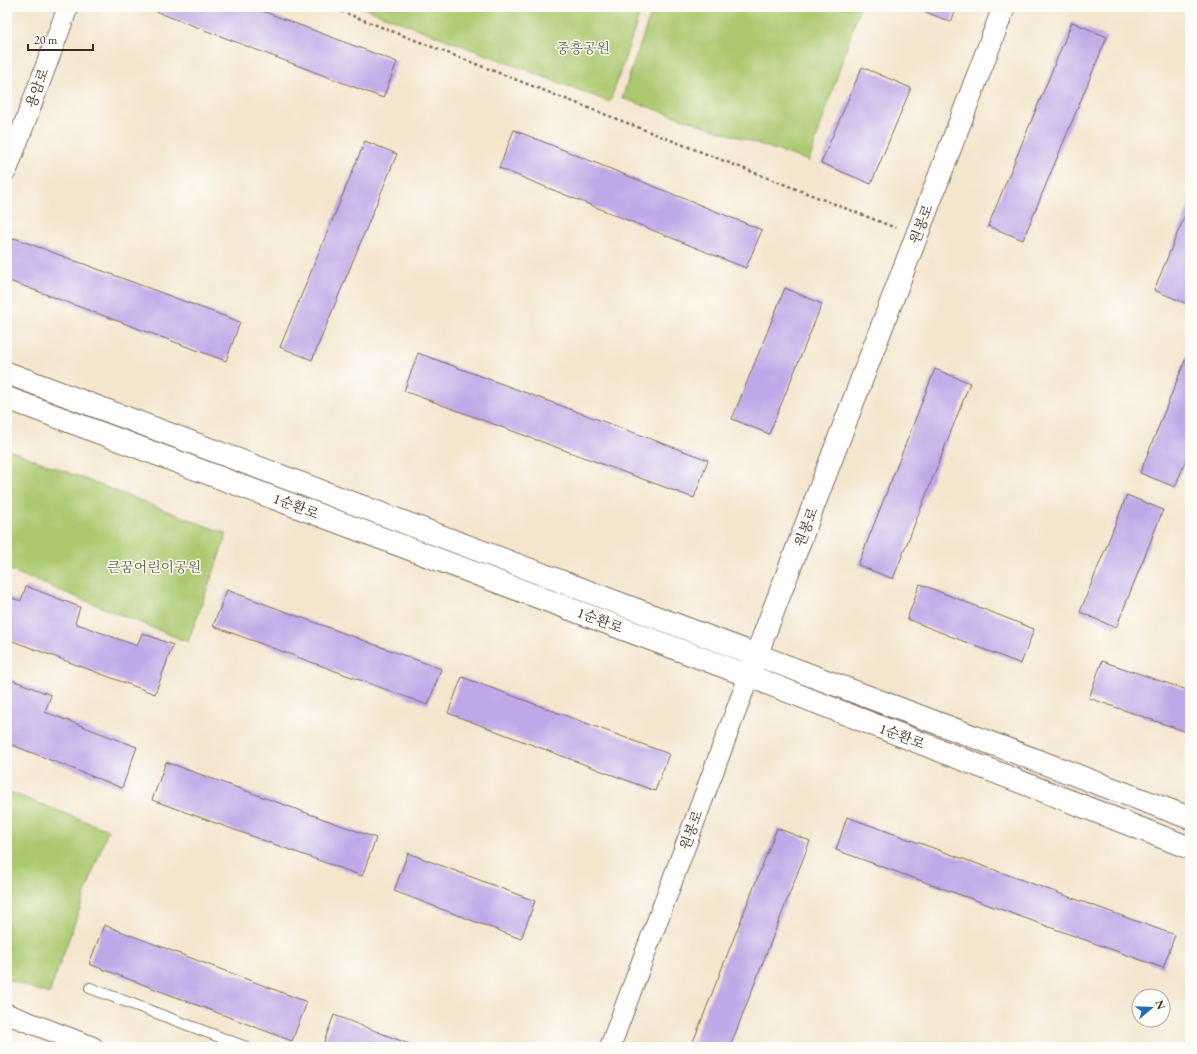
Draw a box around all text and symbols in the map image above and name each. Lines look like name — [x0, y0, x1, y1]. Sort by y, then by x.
scale bar — [28, 26, 93, 52]
text: 20 m — [34, 32, 58, 48]
park label: 중흥공원 — [556, 39, 610, 57]
street label: 용암로 — [22, 65, 53, 110]
street label: 원봉로 — [905, 201, 937, 246]
street label: 1순환로 — [271, 489, 322, 523]
street label: 원봉로 — [790, 504, 822, 549]
park label: 큰꿈어린이공원 — [107, 558, 201, 576]
street label: 1순환로 — [575, 603, 626, 637]
street label: 1순환로 — [877, 719, 928, 753]
street label: 원봉로 — [676, 807, 707, 852]
north arrow — [1131, 988, 1171, 1028]
text: N — [1152, 998, 1169, 1011]

